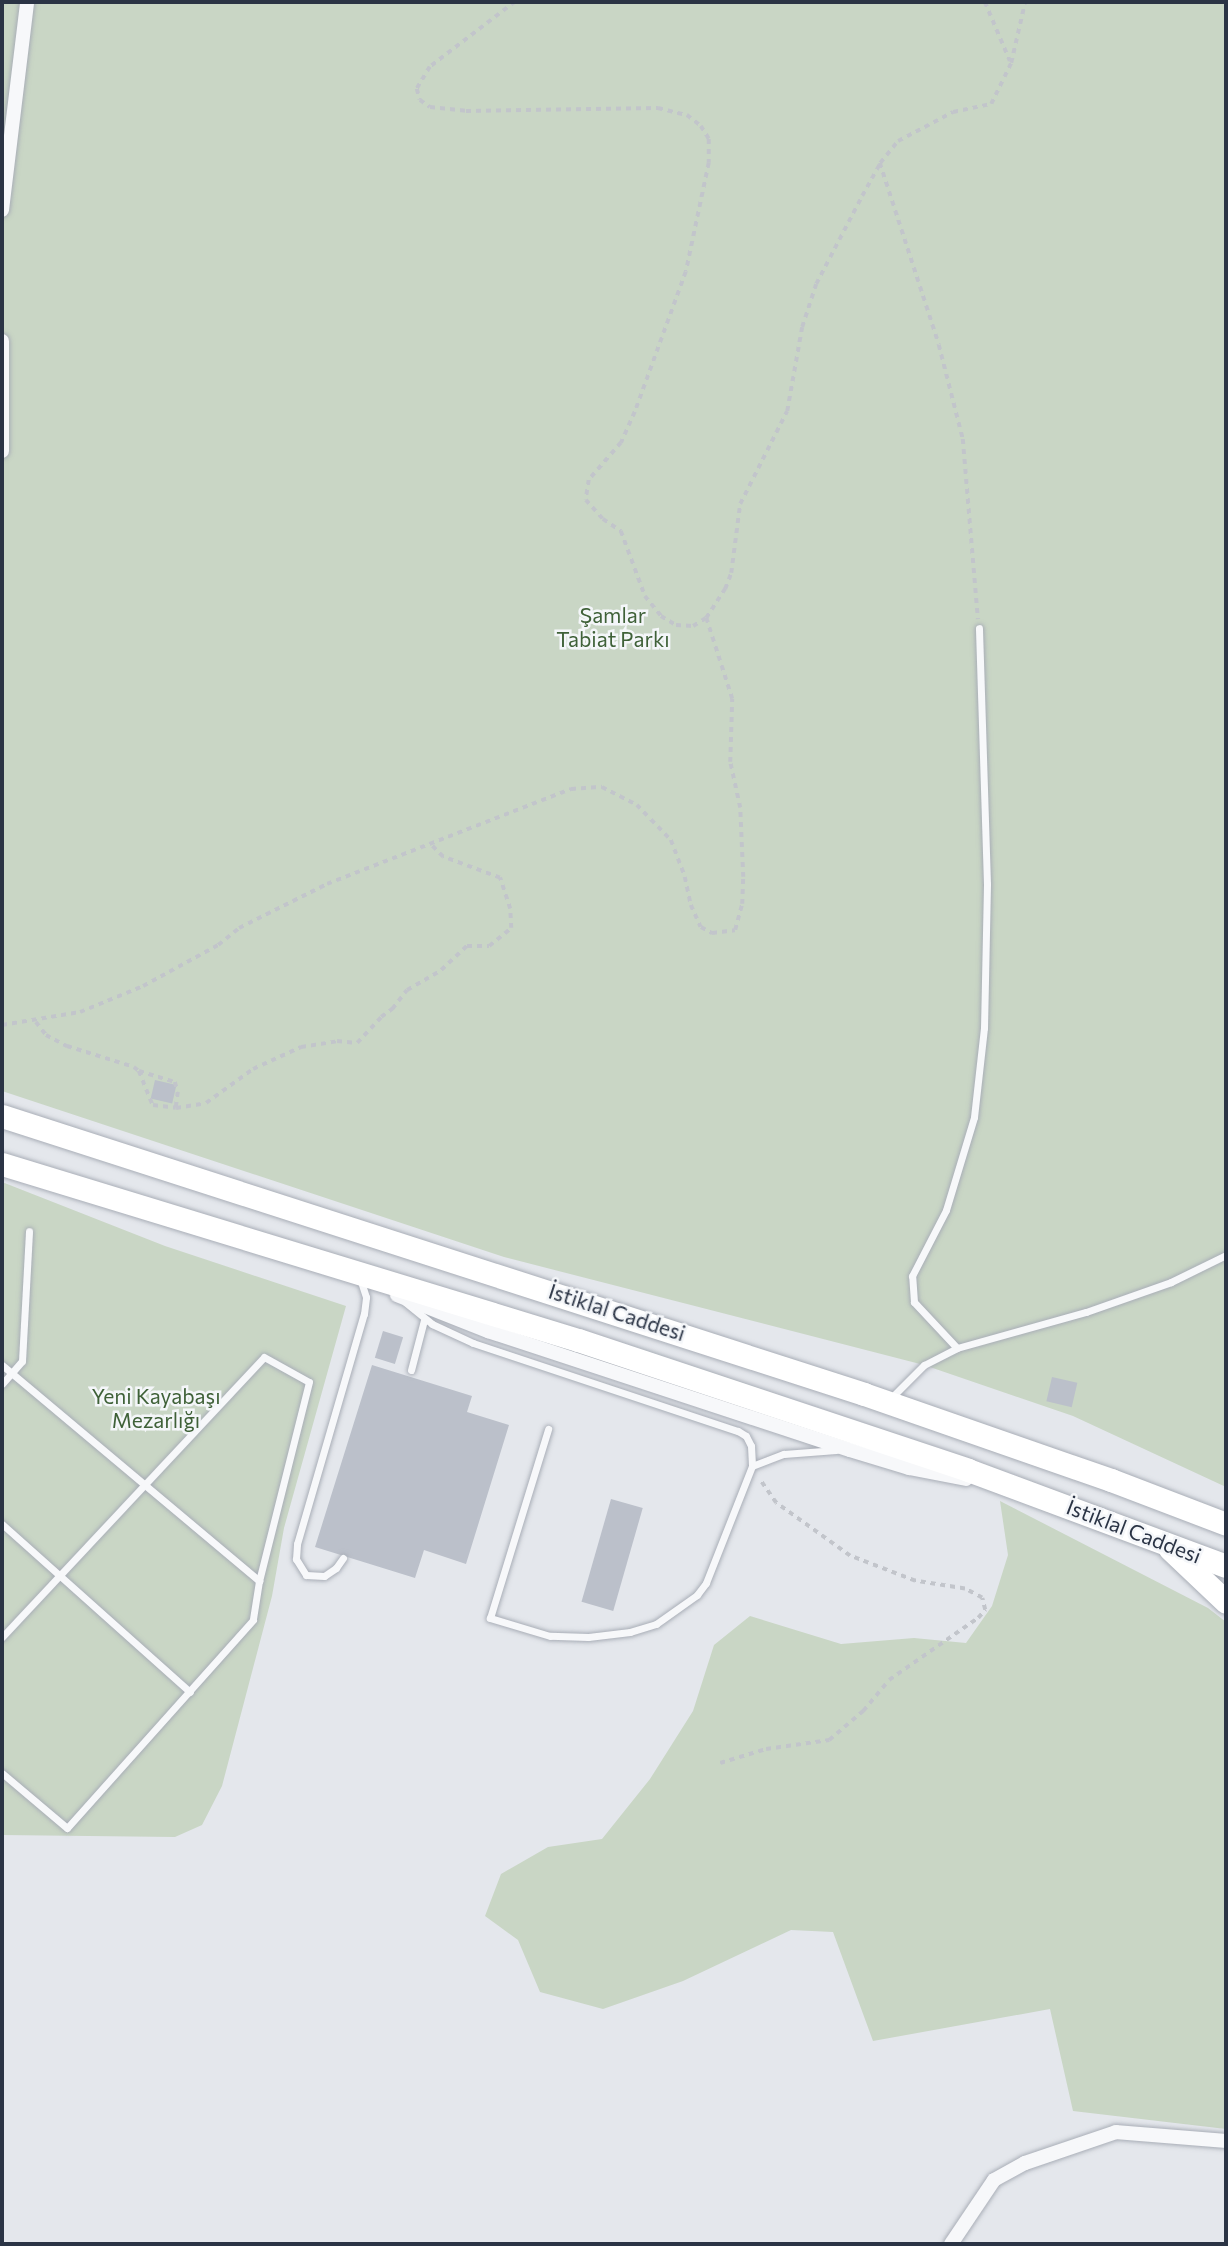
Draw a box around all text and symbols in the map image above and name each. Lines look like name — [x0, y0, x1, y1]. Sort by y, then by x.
park label: Şamlar Tabiat Parkı — [556, 602, 670, 652]
street label: İstiklal Caddesi — [546, 1278, 688, 1346]
park label: Yeni Kayabaşı Mezarlığı — [91, 1383, 221, 1433]
street label: İstiklal Caddesi — [1063, 1494, 1205, 1568]

